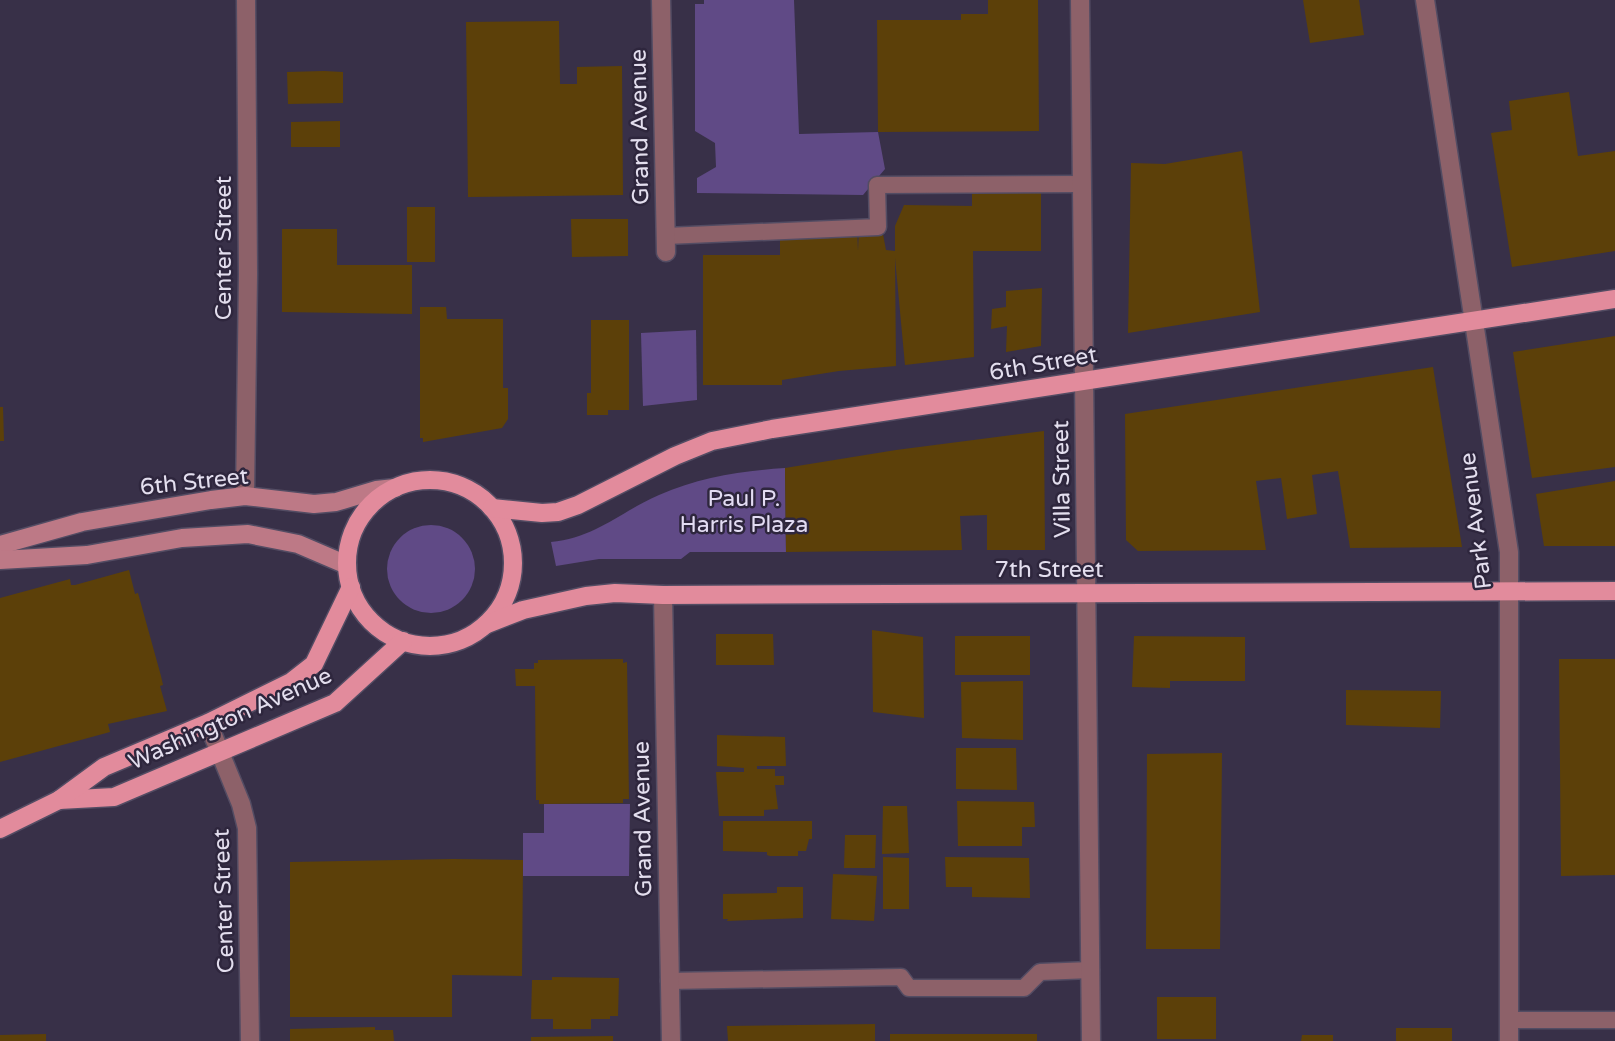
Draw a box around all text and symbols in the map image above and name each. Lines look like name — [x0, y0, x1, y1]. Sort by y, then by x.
street label: Grand Avenue — [625, 49, 655, 205]
street label: Center Street — [210, 176, 238, 320]
street label: 6th Street — [987, 341, 1099, 387]
street label: Villa Street — [1047, 420, 1077, 538]
street label: Park Avenue — [1454, 451, 1498, 591]
street label: 6th Street — [138, 462, 250, 502]
park label: Paul P. Harris Plaza — [679, 485, 809, 539]
street label: 7th Street — [995, 556, 1104, 584]
street label: Washington Avenue — [124, 661, 336, 776]
street label: Grand Avenue — [628, 741, 658, 897]
street label: Center Street — [207, 828, 241, 974]

